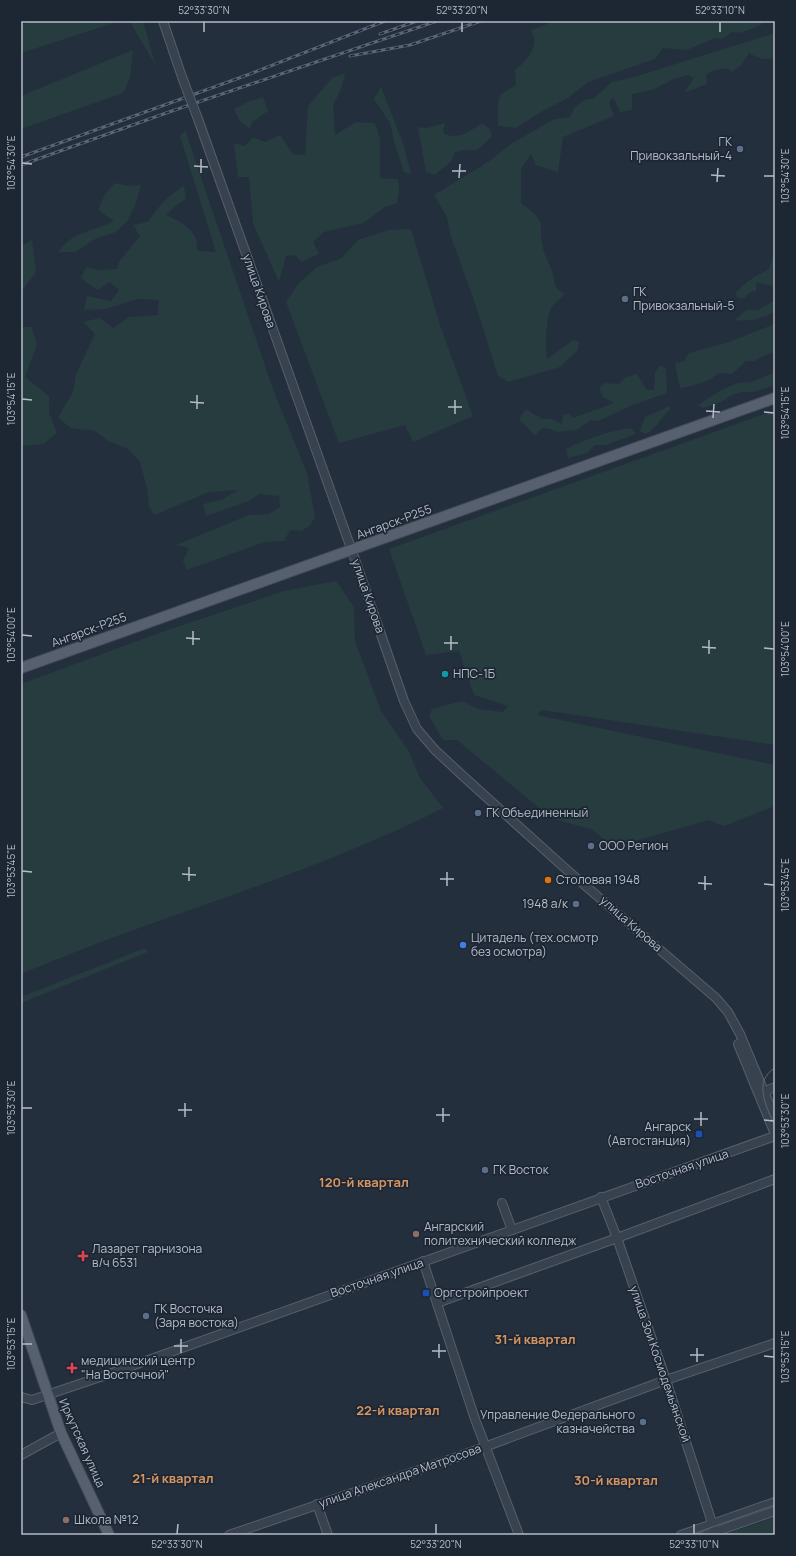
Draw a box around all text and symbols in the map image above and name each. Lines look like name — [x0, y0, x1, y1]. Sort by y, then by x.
text: 52°33'30"N — [178, 3, 230, 17]
text: 52°33'20"N — [436, 3, 488, 17]
text: 52°33'10"N — [695, 3, 745, 17]
place label: ГК Привокзальный-4 — [630, 133, 733, 164]
text: 103°54'30"E — [4, 135, 18, 190]
marker: ГК Привокзальный-4 — [735, 144, 745, 154]
text: 103°54'30"E — [778, 148, 792, 203]
street label: улица Кирова — [239, 251, 280, 330]
place label: ГК Привокзальный-5 — [633, 283, 735, 314]
marker: ГК Привокзальный-5 — [620, 294, 630, 304]
text: 103°54'15"E — [4, 372, 18, 425]
text: 103°54'15"E — [778, 386, 792, 439]
street label: Ангарск-Р255 — [354, 500, 434, 543]
street label: улица Кирова — [348, 556, 389, 635]
text: 103°54'00"E — [4, 607, 18, 663]
street label: Ангарск-Р255 — [49, 608, 129, 651]
text: 103°54'00"E — [778, 621, 792, 677]
place label: НПС-1Б — [453, 665, 495, 682]
marker: НПС-1Б — [440, 669, 450, 679]
place label: ГК Объединенный — [486, 804, 588, 821]
marker: ГК Объединенный — [473, 808, 483, 818]
place label: ООО Регион — [599, 837, 668, 854]
marker: ООО Регион — [586, 841, 596, 851]
text: 103°53'45"E — [4, 844, 18, 898]
text: 103°53'45"E — [778, 858, 792, 912]
place label: Столовая 1948 — [556, 871, 640, 888]
marker: Столовая 1948 — [543, 875, 553, 885]
street label: улица Кирова — [596, 892, 666, 955]
place label: 1948 а/к — [522, 895, 569, 912]
marker: 1948 а/к — [571, 899, 581, 909]
place label: Цитадель (тех.осмотр без осмотра) — [471, 929, 598, 960]
marker: Цитадель (тех.осмотр без осмотра) — [458, 940, 468, 950]
text: 103°53'30"E — [4, 1080, 18, 1135]
text: 103°53'30"E — [778, 1093, 792, 1148]
place label: Ангарск (Автостанция) — [607, 1118, 692, 1149]
marker: Ангарск (Автостанция) — [694, 1129, 704, 1139]
street label: Восточная улица — [633, 1145, 731, 1192]
place label: ГК Восток — [493, 1161, 550, 1178]
marker: ГК Восток — [480, 1165, 490, 1175]
district label: 120-й квартал — [319, 1173, 409, 1191]
place label: Ангарский политехнический колледж — [424, 1218, 577, 1249]
marker: Ангарский политехнический колледж — [411, 1229, 421, 1239]
place label: Лазарет гарнизона в/ч 6531 — [92, 1240, 202, 1271]
marker: Лазарет гарнизона в/ч 6531 — [77, 1250, 89, 1262]
street label: Восточная улица — [328, 1254, 426, 1301]
street label: улица Зои Космодемьянской — [626, 1283, 695, 1444]
place label: Оргстройпроект — [434, 1284, 529, 1301]
marker: Оргстройпроект — [421, 1288, 431, 1298]
place label: ГК Восточка (Заря востока) — [154, 1300, 239, 1331]
marker: ГК Восточка (Заря востока) — [141, 1311, 151, 1321]
text: 103°53'15"E — [4, 1317, 18, 1370]
district label: 31-й квартал — [494, 1330, 576, 1348]
text: 103°53'15"E — [778, 1330, 792, 1383]
place label: медицинский центр "На Восточной" — [81, 1352, 195, 1383]
marker: медицинский центр "На Восточной" — [66, 1362, 78, 1374]
street label: Иркутская улица — [55, 1396, 110, 1490]
district label: 22-й квартал — [356, 1401, 440, 1419]
place label: Управление Федерального казначейства — [480, 1406, 635, 1437]
marker: Управление Федерального казначейства — [638, 1417, 648, 1427]
street label: улица Александра Матросова — [316, 1440, 483, 1511]
district label: 21-й квартал — [132, 1469, 214, 1487]
district label: 30-й квартал — [574, 1471, 658, 1489]
place label: Школа №12 — [74, 1511, 139, 1528]
marker: Школа №12 — [61, 1515, 71, 1525]
text: 52°33'30"N — [151, 1537, 203, 1551]
text: 52°33'20"N — [410, 1537, 462, 1551]
text: 52°33'10"N — [669, 1537, 719, 1551]

